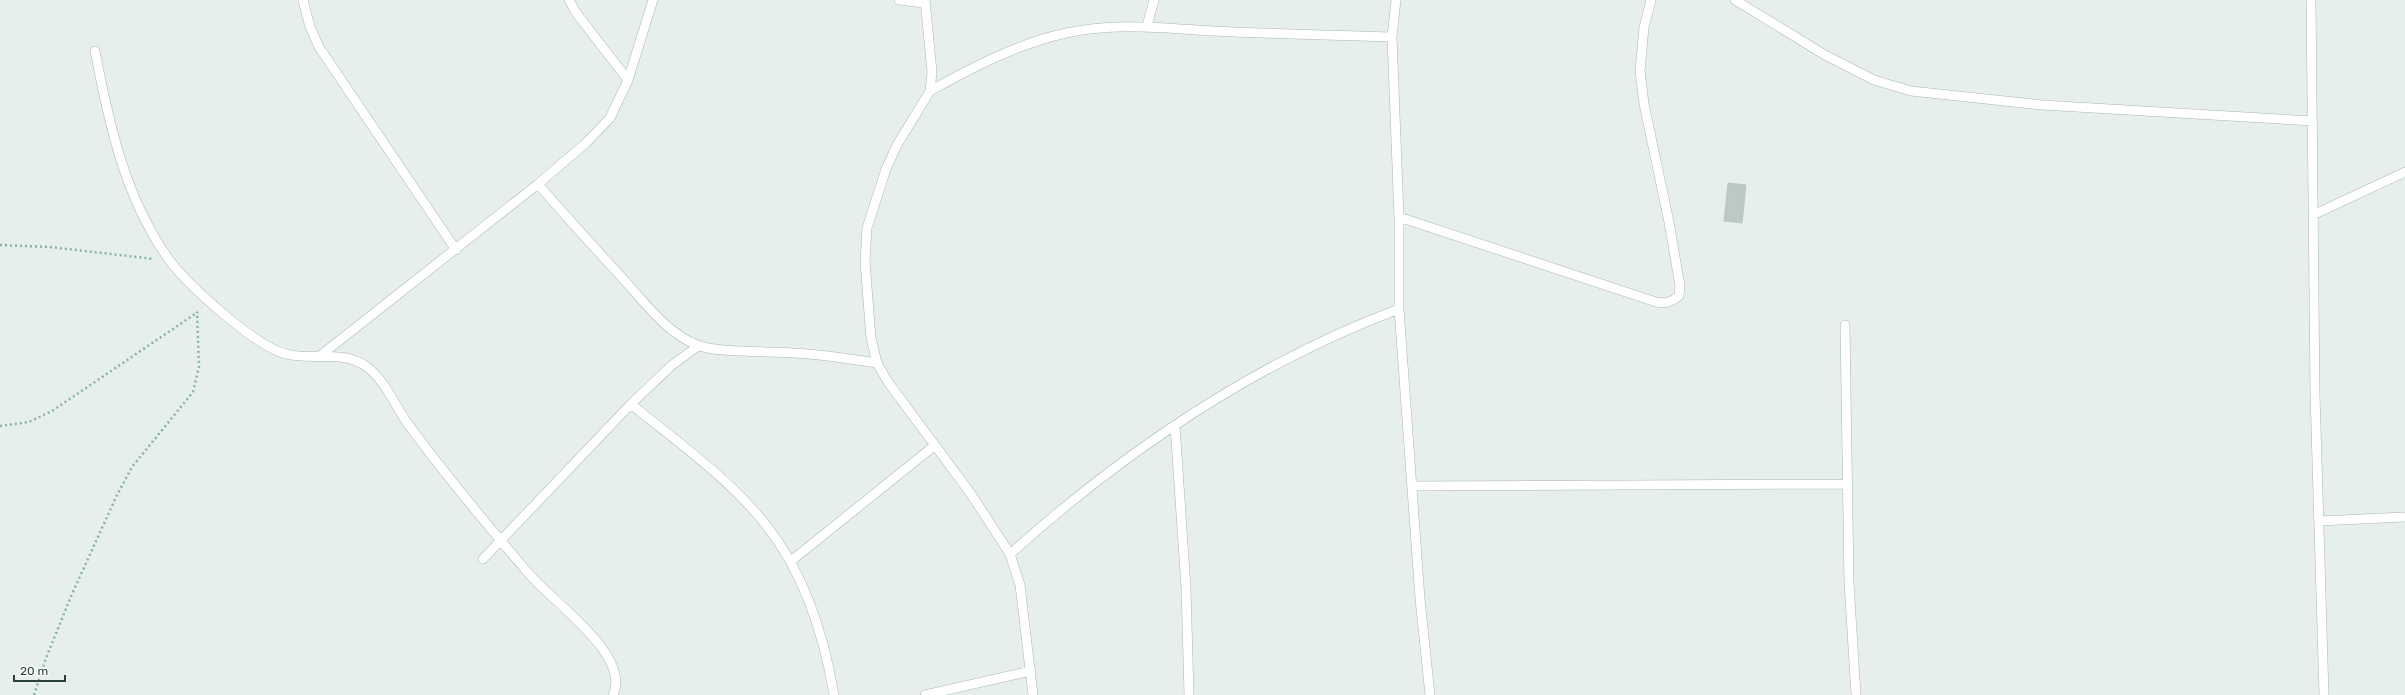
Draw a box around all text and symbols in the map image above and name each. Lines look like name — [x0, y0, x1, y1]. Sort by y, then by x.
scale bar — [14, 657, 65, 683]
text: 20 m — [20, 664, 48, 678]

